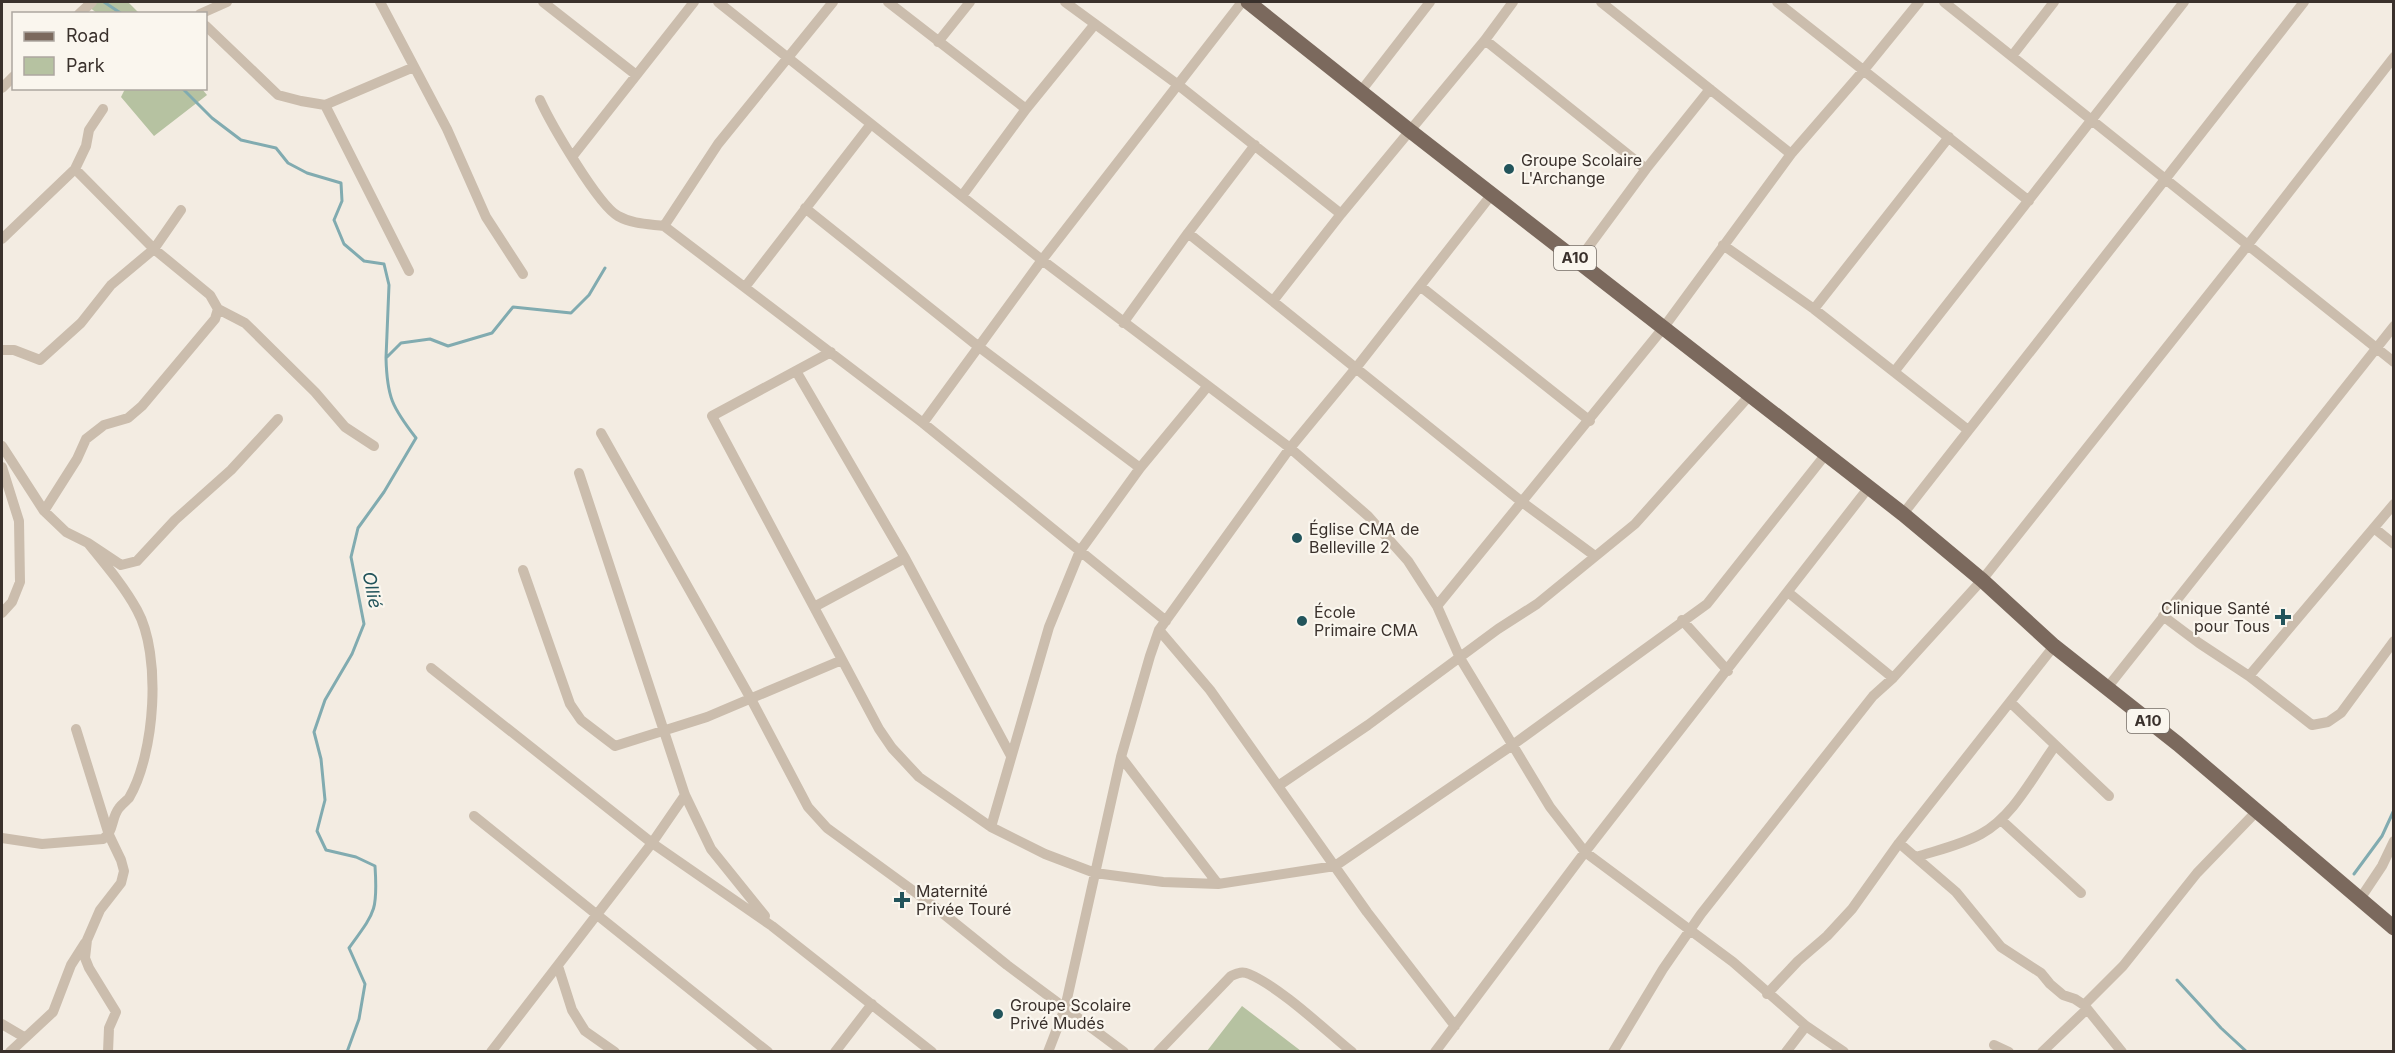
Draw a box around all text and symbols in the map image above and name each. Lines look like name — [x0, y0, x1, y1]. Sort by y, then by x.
legend — [12, 12, 207, 90]
text: Road — [66, 25, 109, 46]
text: Park — [66, 55, 105, 76]
place label: Groupe Scolaire L'Archange — [1521, 150, 1642, 188]
marker: Groupe Scolaire L'Archange — [1502, 162, 1516, 176]
road number: A10 — [1554, 246, 1596, 270]
place label: Église CMA de Belleville 2 — [1309, 519, 1419, 557]
marker: Église CMA de Belleville 2 — [1290, 531, 1304, 545]
water label: Ollié — [359, 570, 386, 610]
place label: Clinique Santé pour Tous — [2161, 598, 2270, 636]
place label: École Primaire CMA — [1314, 602, 1418, 640]
marker: Clinique Santé pour Tous — [2274, 608, 2292, 626]
marker: École Primaire CMA — [1295, 614, 1309, 628]
road number: A10 — [2127, 709, 2169, 733]
place label: Maternité Privée Touré — [916, 881, 1011, 919]
marker: Maternité Privée Touré — [893, 891, 911, 909]
place label: Groupe Scolaire Privé Mudés — [1010, 995, 1131, 1033]
marker: Groupe Scolaire Privé Mudés — [991, 1007, 1005, 1021]

